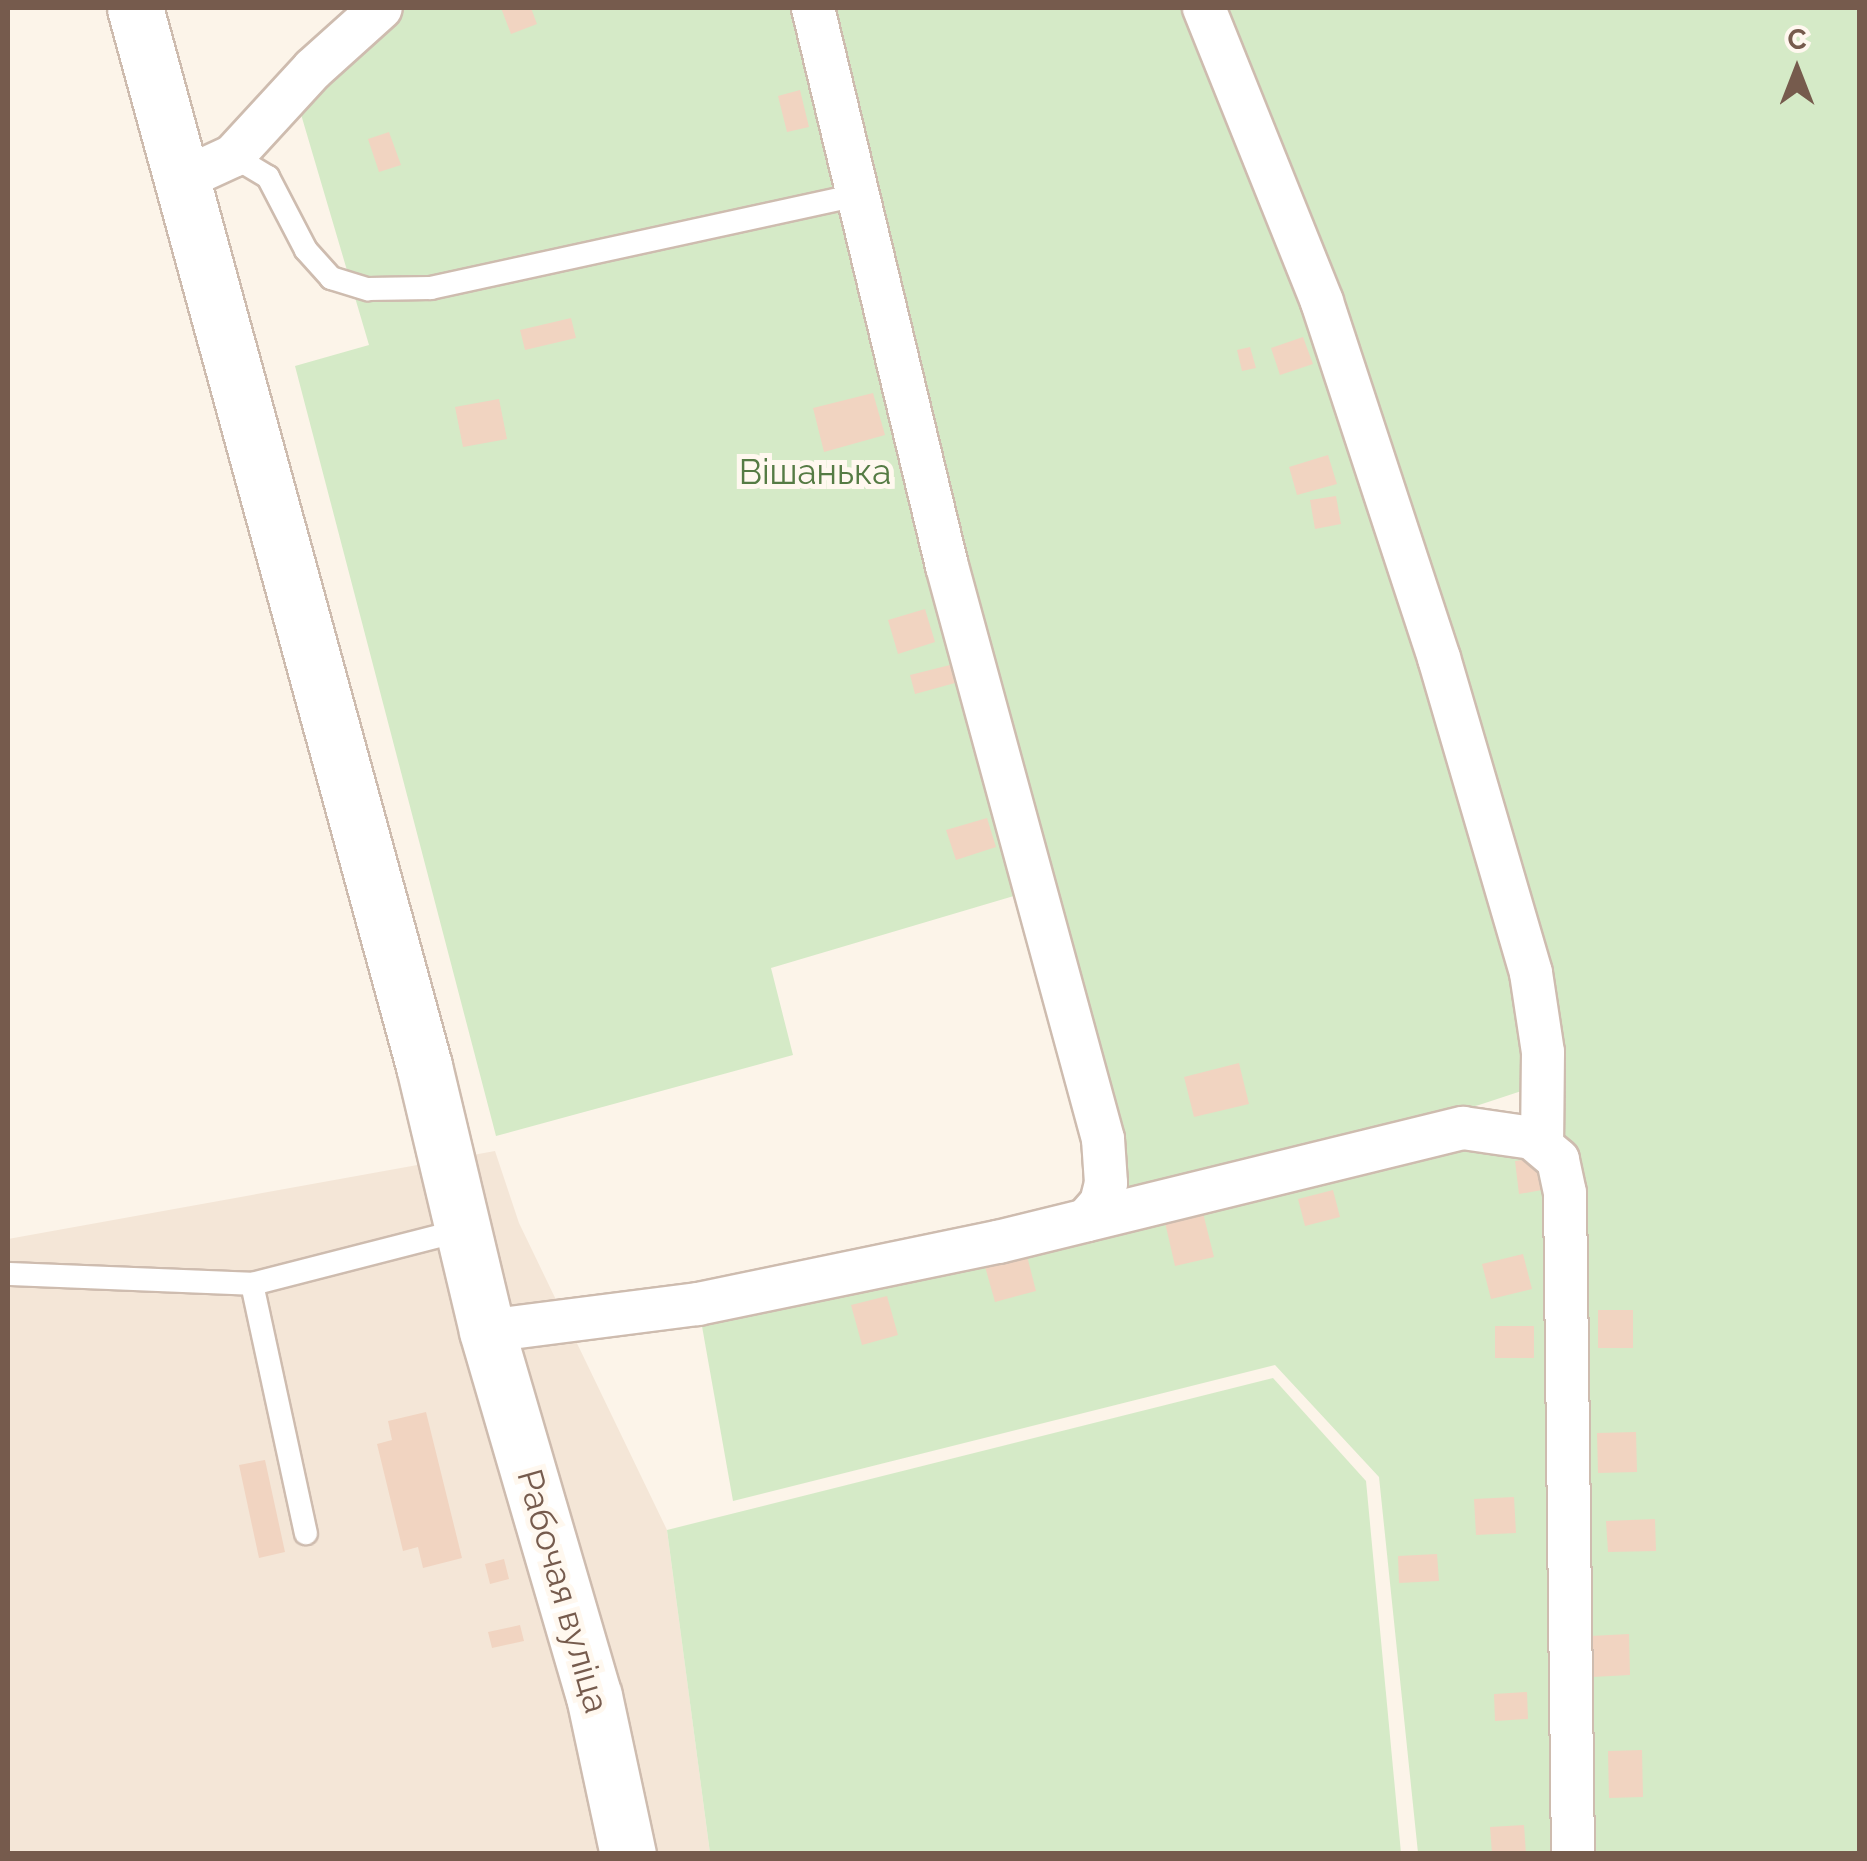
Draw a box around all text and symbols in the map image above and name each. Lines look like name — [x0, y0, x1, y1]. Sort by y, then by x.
north arrow — [1747, 20, 1847, 120]
text: С — [1787, 23, 1807, 56]
park label: Вішанька — [739, 451, 891, 493]
street label: Рабочая вуліца — [508, 1464, 618, 1718]

